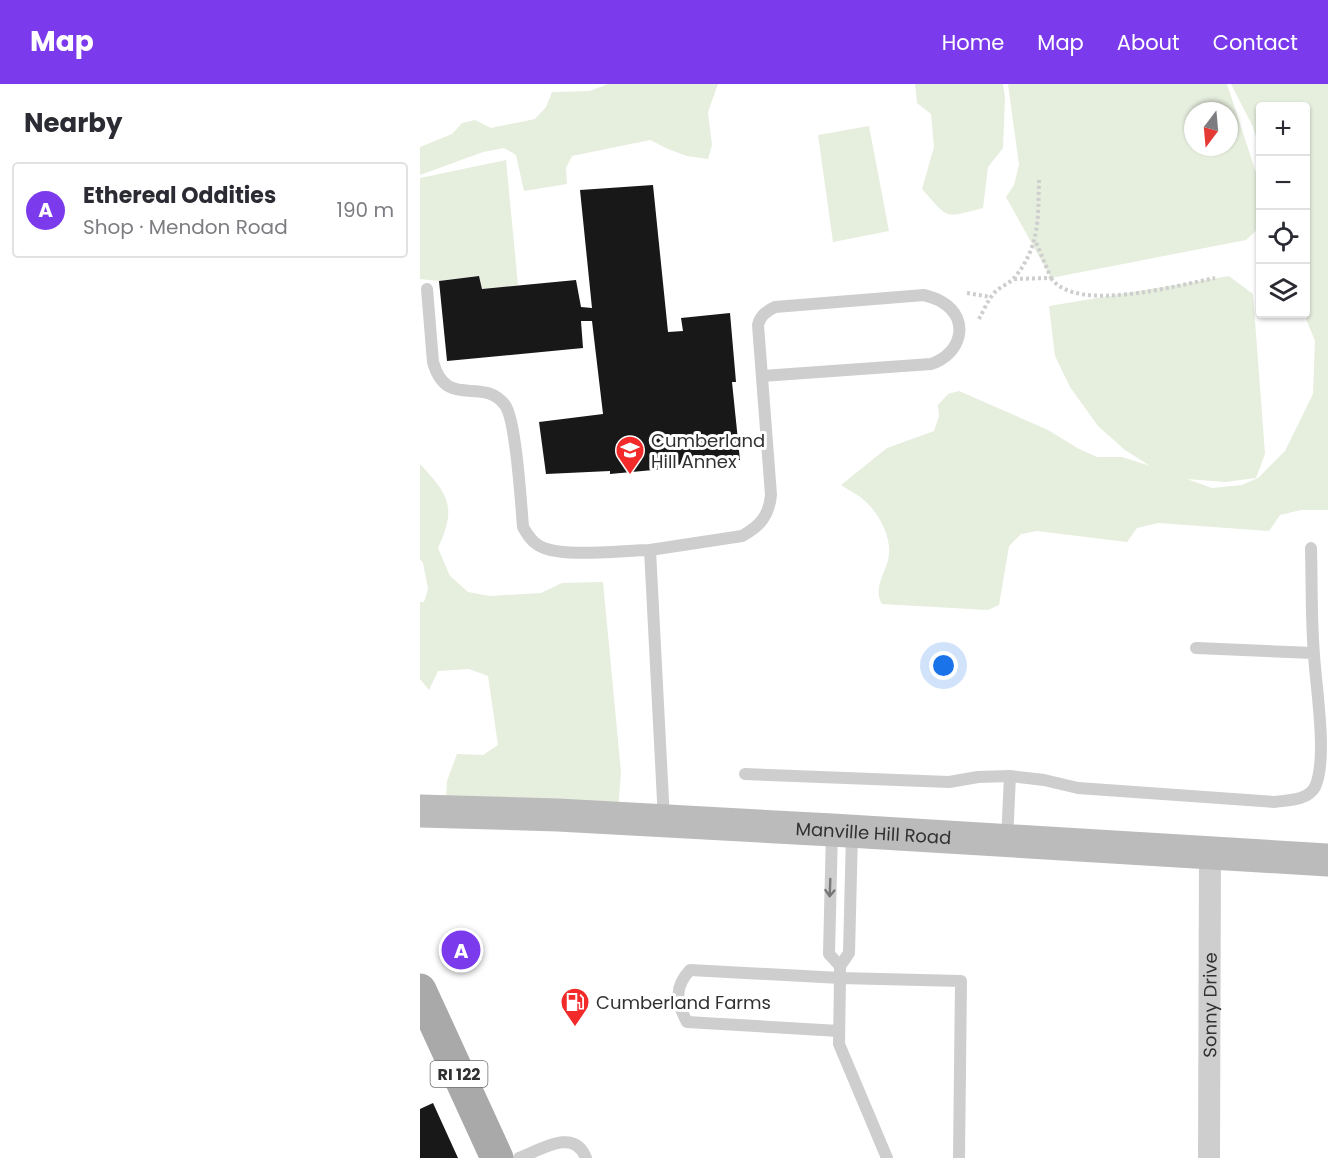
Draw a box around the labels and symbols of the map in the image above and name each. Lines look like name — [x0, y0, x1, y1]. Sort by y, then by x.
north arrow — [1184, 102, 1238, 156]
place label: Cumberland Hill Annex — [651, 428, 765, 474]
school or university icon: Cumberland Hill Annex — [614, 434, 646, 476]
your location — [929, 651, 958, 680]
street label: Manville Hill Road — [795, 816, 952, 850]
one-way arrow — [825, 878, 836, 898]
pin: A — [442, 928, 480, 972]
street label: Sonny Drive — [1197, 952, 1222, 1058]
fuel station icon: Cumberland Farms — [559, 986, 591, 1028]
place label: Cumberland Farms — [596, 990, 771, 1015]
road number: RI 122 — [430, 1061, 488, 1087]

